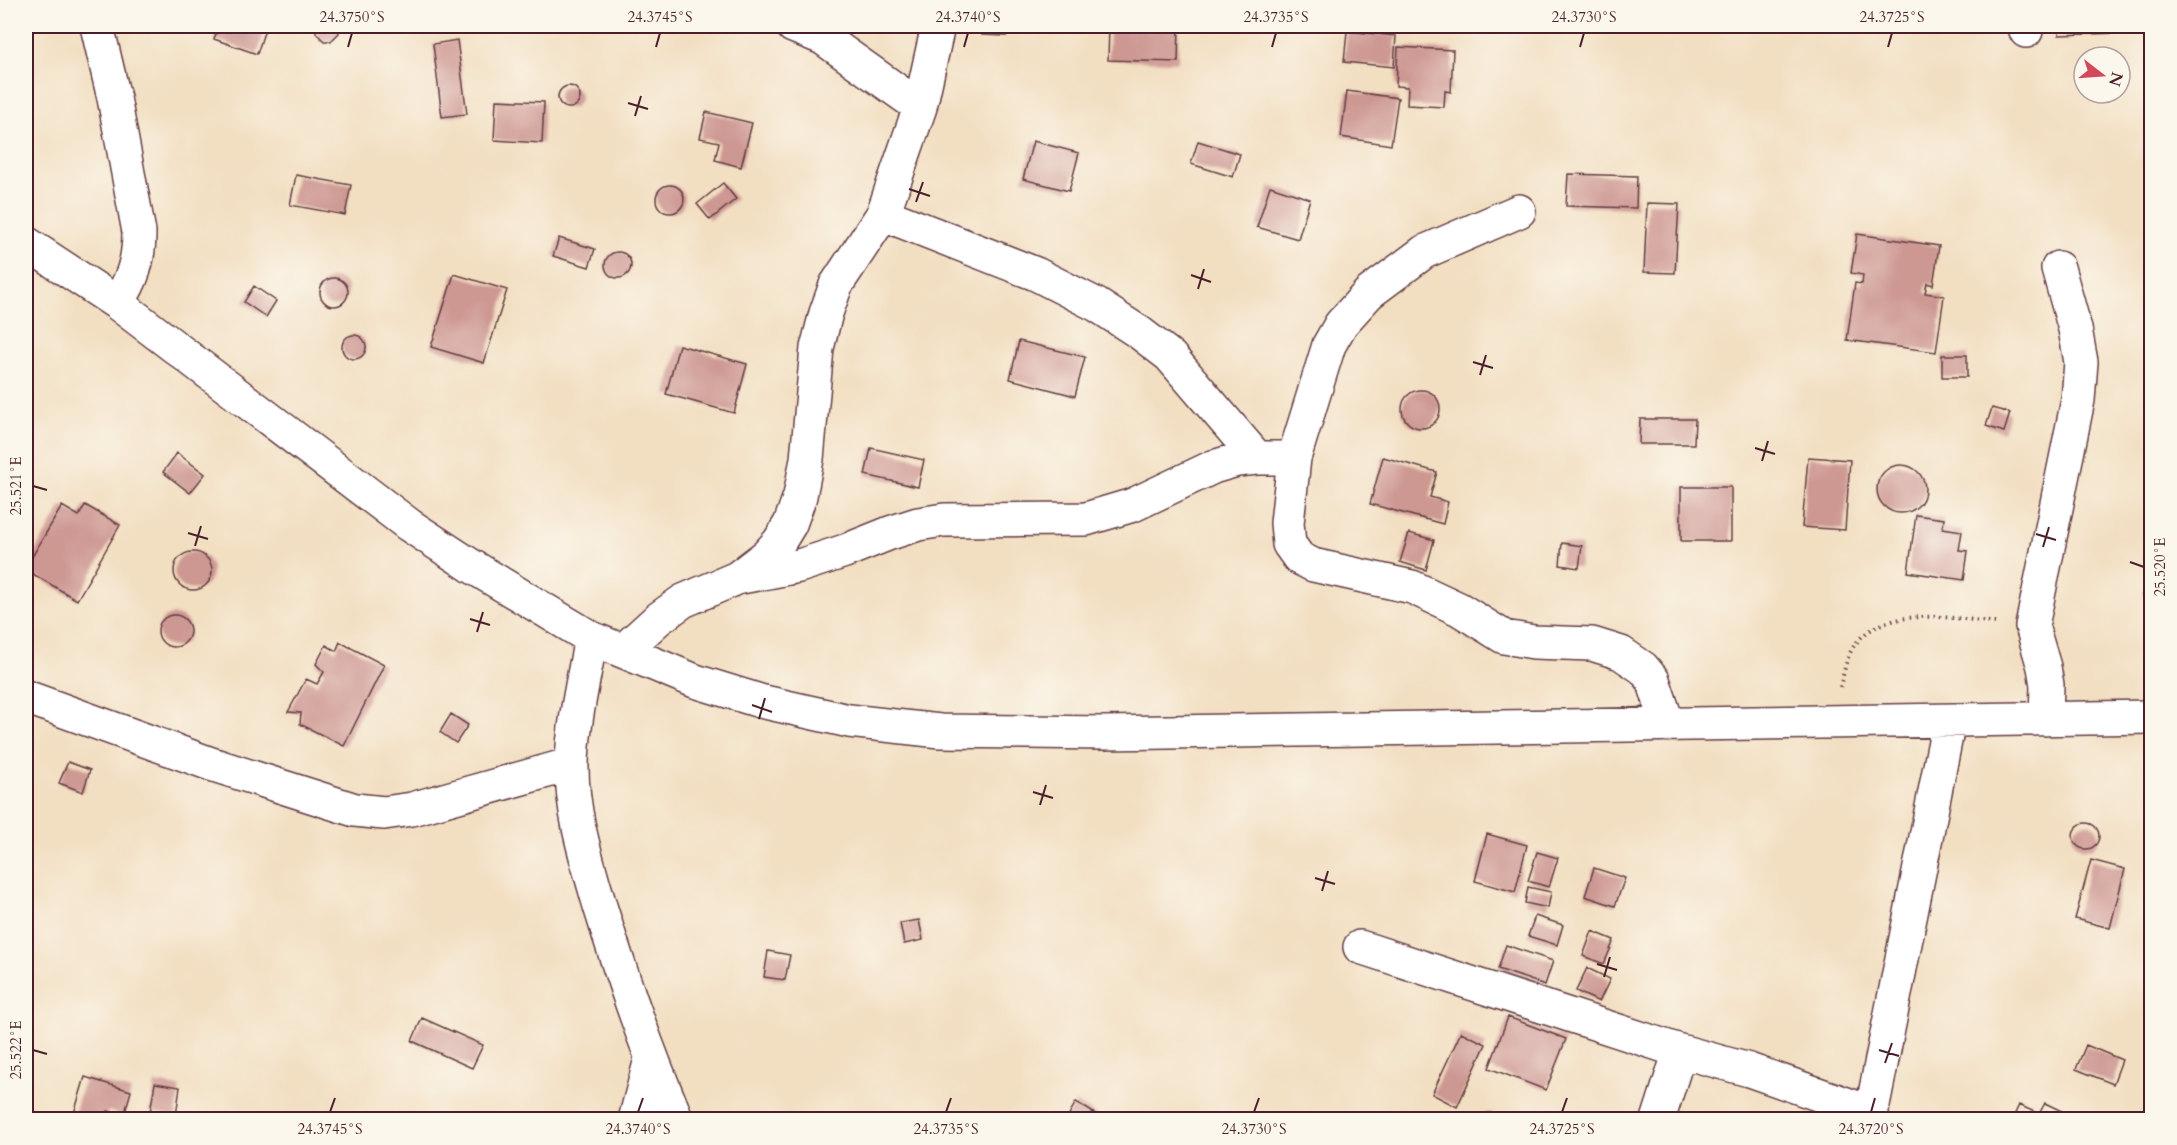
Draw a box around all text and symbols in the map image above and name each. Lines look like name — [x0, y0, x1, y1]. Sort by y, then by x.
text: 24.3750°S — [319, 7, 385, 27]
text: 24.3745°S — [627, 7, 693, 27]
text: 24.3740°S — [935, 7, 1001, 27]
text: 24.3735°S — [1243, 7, 1309, 27]
text: 24.3730°S — [1551, 7, 1617, 27]
text: 24.3725°S — [1859, 7, 1925, 27]
north arrow — [2072, 45, 2132, 105]
text: N — [2103, 69, 2128, 89]
text: 25.521°E — [6, 456, 26, 516]
text: 25.520°E — [2150, 537, 2170, 597]
text: 25.522°E — [6, 1020, 26, 1080]
text: 24.3745°S — [297, 1119, 363, 1139]
text: 24.3740°S — [605, 1119, 671, 1139]
text: 24.3735°S — [913, 1119, 979, 1139]
text: 24.3730°S — [1221, 1119, 1287, 1139]
text: 24.3725°S — [1529, 1119, 1595, 1139]
text: 24.3720°S — [1838, 1119, 1904, 1139]

